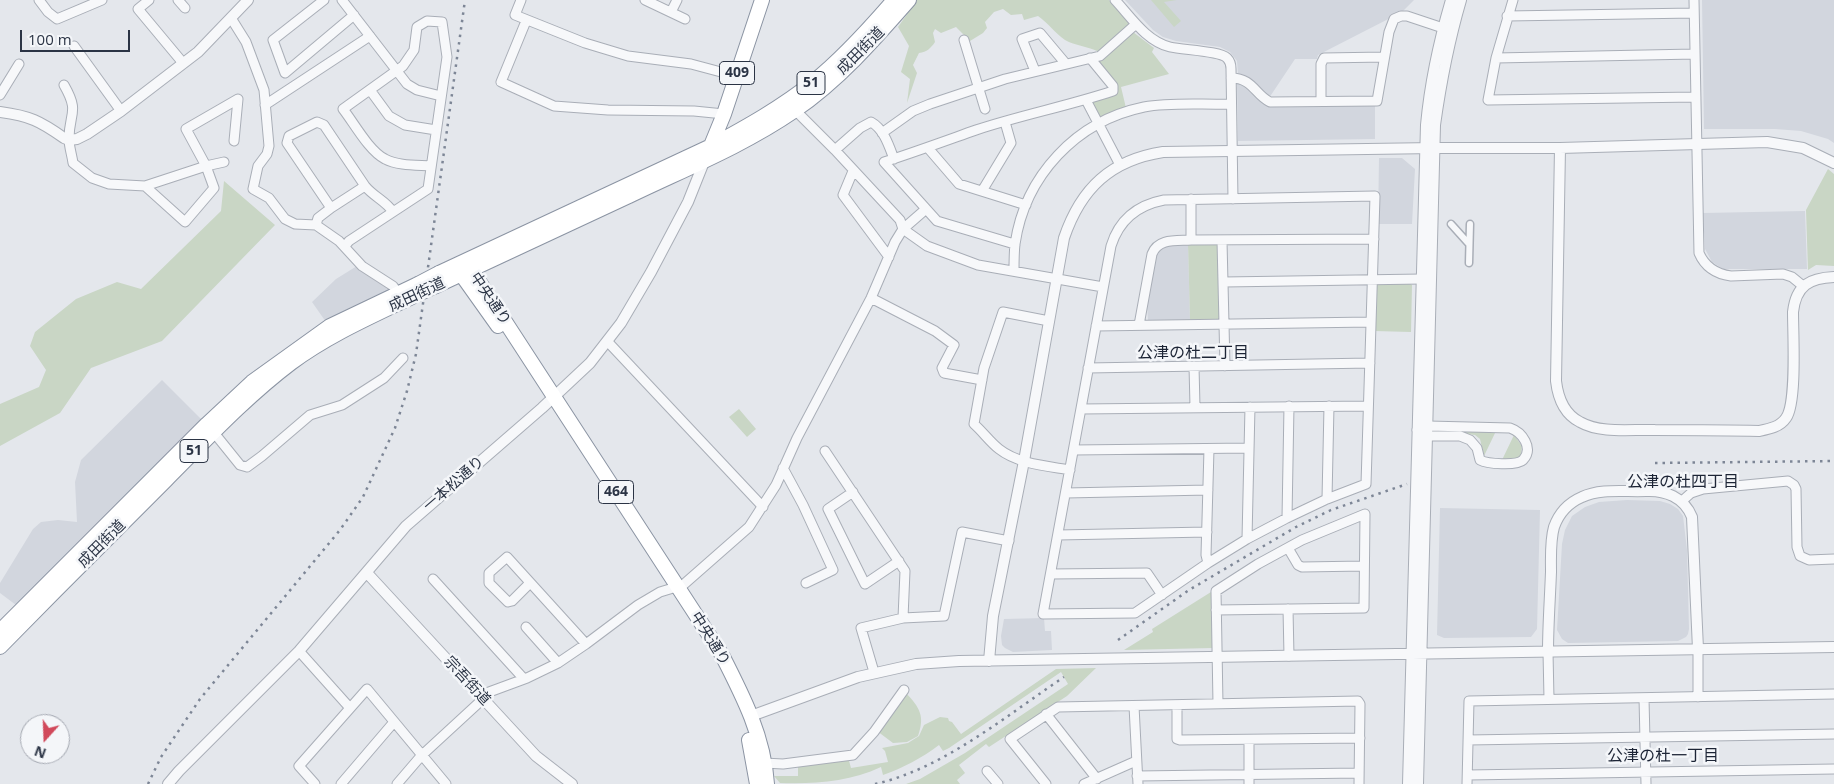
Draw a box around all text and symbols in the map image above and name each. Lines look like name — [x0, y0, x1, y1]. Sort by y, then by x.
scale bar — [22, 20, 132, 52]
street label: 成田街道 — [833, 23, 889, 79]
text: 100 m — [28, 29, 72, 49]
road number: 409 — [720, 62, 754, 84]
road number: 51 — [797, 72, 825, 95]
street label: 中央通り — [466, 269, 514, 329]
street label: 成田街道 — [386, 274, 448, 316]
district label: 公津の杜二丁目 — [1137, 343, 1249, 363]
road number: 51 — [180, 440, 208, 462]
street label: 一本松通り — [420, 453, 488, 515]
district label: 公津の杜四丁目 — [1627, 472, 1739, 492]
road number: 464 — [598, 481, 634, 504]
street label: 成田街道 — [74, 516, 130, 572]
street label: 中央通り — [686, 609, 734, 669]
street label: 宗吾街道 — [440, 653, 494, 709]
north arrow — [20, 714, 70, 764]
text: N — [31, 742, 49, 764]
district label: 公津の杜一丁目 — [1607, 746, 1719, 766]

